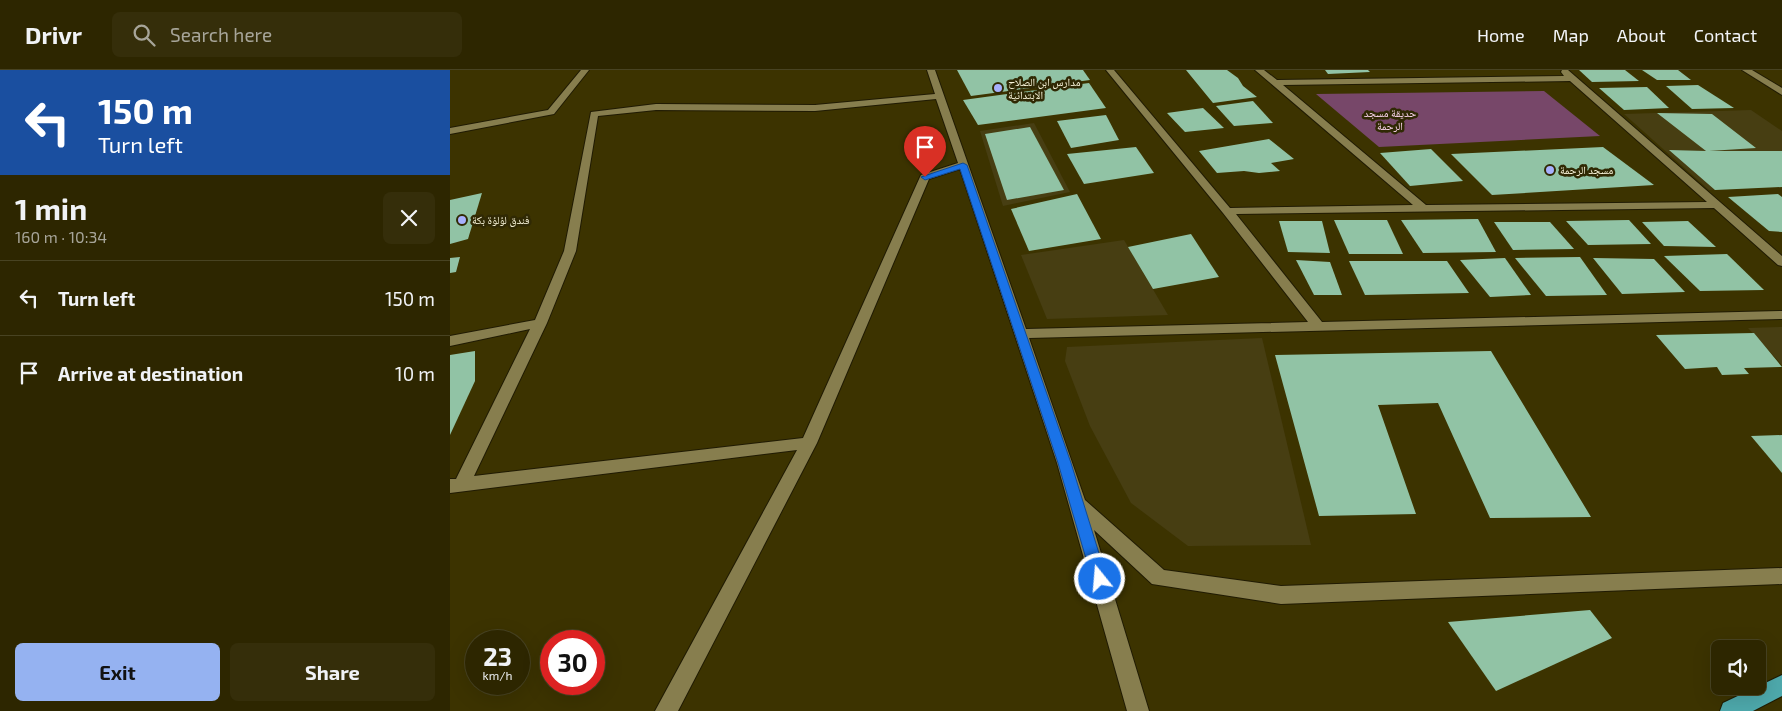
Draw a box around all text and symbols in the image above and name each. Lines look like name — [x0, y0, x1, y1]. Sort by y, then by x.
search box — [112, 12, 462, 57]
text: Drivr — [25, 20, 82, 49]
icon: search — [130, 21, 158, 49]
text: Search here — [170, 23, 272, 46]
text: Home — [1477, 24, 1525, 46]
text: Map — [1553, 24, 1589, 46]
text: About — [1617, 24, 1666, 46]
text: Contact — [1694, 24, 1757, 46]
place label: مدارس ابن الصلاح الابتدائية — [1008, 75, 1080, 101]
marker: مدارس ابن الصلاح الابتدائية — [992, 82, 1004, 94]
text: 150 m — [98, 89, 193, 131]
icon: left — [15, 90, 80, 155]
park label: حديقة مسجد الرحمة — [1364, 106, 1416, 132]
pin — [904, 126, 946, 177]
text: Turn left — [98, 131, 183, 157]
icon: arrive — [911, 133, 939, 161]
place label: مسجد الرحمة — [1560, 163, 1613, 176]
marker: مسجد الرحمة — [1544, 164, 1556, 176]
text: 1 min — [15, 190, 87, 226]
button: close — [383, 192, 435, 244]
place label: فندق لؤلؤة بكة — [472, 213, 530, 227]
marker: فندق لؤلؤة بكة — [456, 214, 468, 226]
text: 160 m · 10:34 — [15, 227, 107, 246]
icon: left — [15, 284, 43, 312]
text: Turn left — [58, 287, 135, 310]
text: 150 m — [385, 287, 435, 310]
icon: arrive — [15, 359, 43, 387]
text: Arrive at destination — [58, 362, 243, 385]
text: 10 m — [395, 362, 435, 385]
position arrow — [1073, 552, 1125, 604]
speed limit sign: 30 — [540, 630, 605, 695]
map controls — [1711, 640, 1766, 695]
button: sound — [1711, 640, 1766, 695]
text: 23 — [483, 641, 512, 671]
button: Exit — [15, 643, 220, 701]
button: Share — [230, 643, 435, 701]
text: km/h — [483, 668, 512, 682]

